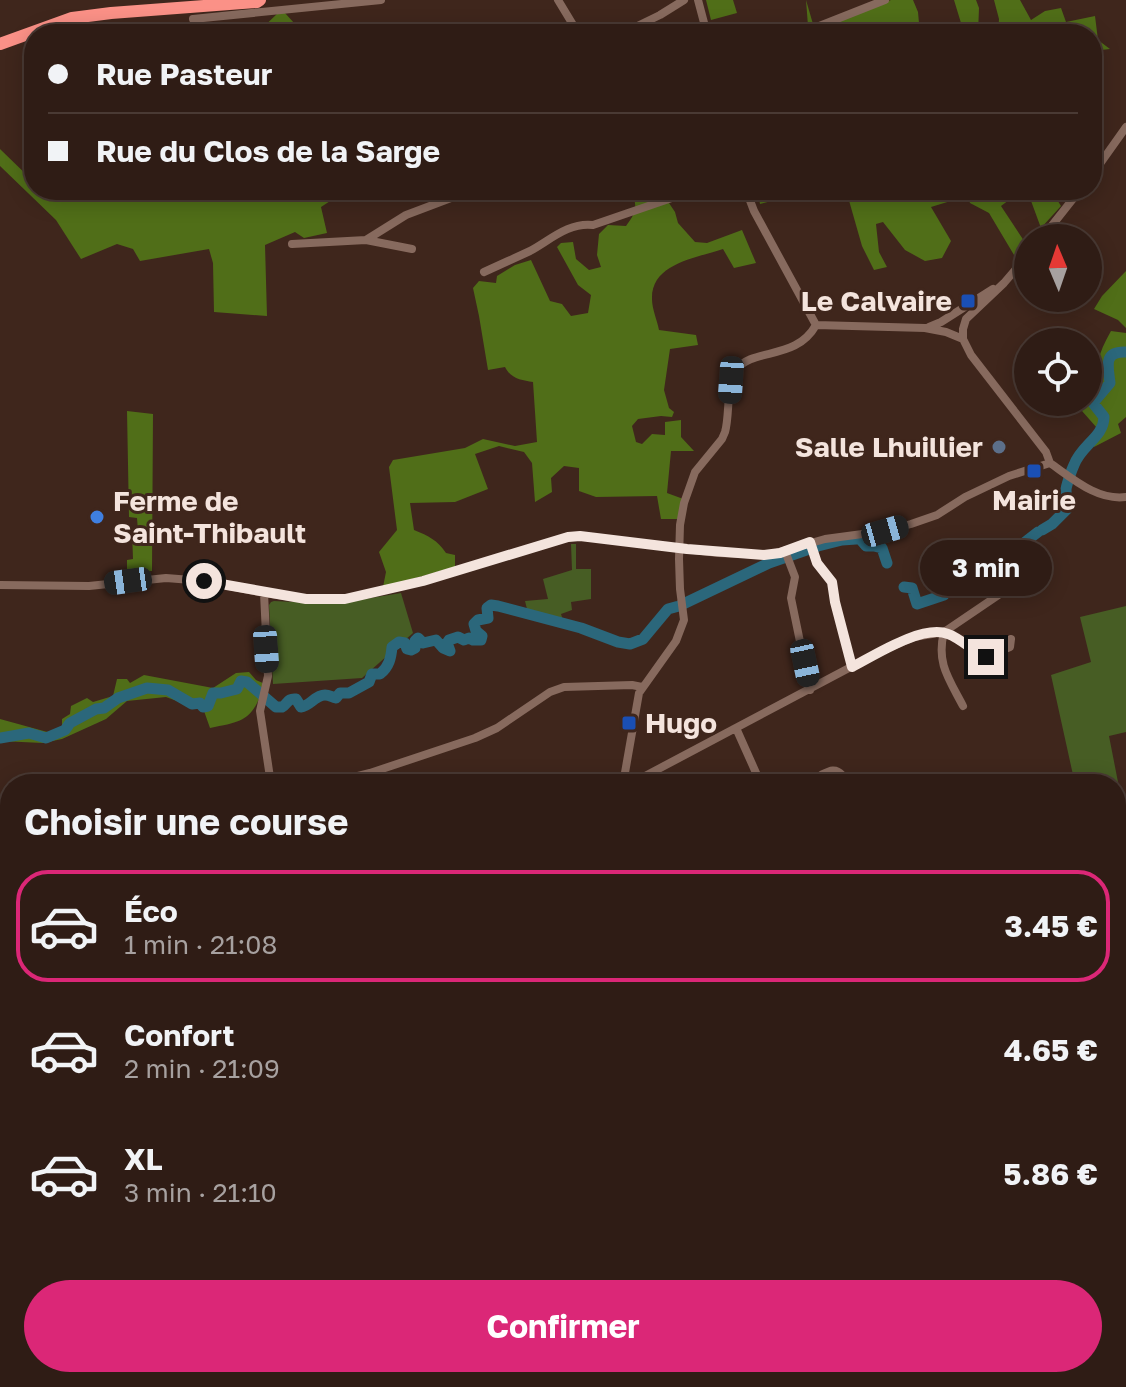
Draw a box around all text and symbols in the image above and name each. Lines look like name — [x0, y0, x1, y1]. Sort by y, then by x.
text: Rue Pasteur — [96, 56, 272, 92]
text: Rue du Clos de la Sarge — [96, 133, 440, 169]
north arrow — [1014, 224, 1102, 312]
map controls — [1014, 224, 1102, 416]
place label: Le Calvaire — [801, 284, 952, 317]
marker: Le Calvaire — [959, 292, 977, 310]
button: locate — [1014, 328, 1102, 416]
car — [717, 355, 745, 405]
place label: Salle Lhuillier — [795, 430, 983, 463]
marker: Salle Lhuillier — [990, 438, 1008, 456]
marker: Mairie — [1025, 462, 1043, 480]
place label: Mairie — [992, 483, 1076, 516]
place label: Ferme de Saint-Thibault — [113, 484, 306, 549]
marker: Ferme de Saint-Thibault — [88, 508, 106, 526]
car — [859, 513, 911, 549]
callout: 3 min — [920, 541, 1052, 597]
text: 3 min — [952, 552, 1020, 583]
route start — [186, 563, 222, 599]
car — [103, 566, 153, 596]
car — [252, 624, 280, 674]
car — [788, 637, 822, 689]
route end — [968, 639, 1004, 675]
place label: Hugo — [645, 706, 717, 739]
marker: Hugo — [620, 714, 638, 732]
text: Choisir une course — [24, 800, 348, 843]
icon: car — [28, 890, 100, 962]
text: Éco — [124, 893, 178, 929]
text: 3.45 € — [1004, 908, 1098, 944]
text: 1 min · 21:08 — [124, 929, 277, 960]
icon: car — [28, 1014, 100, 1086]
text: Confort — [124, 1017, 235, 1053]
text: 4.65 € — [1004, 1032, 1098, 1068]
text: 2 min · 21:09 — [124, 1053, 280, 1084]
icon: car — [28, 1138, 100, 1210]
text: XL — [124, 1141, 163, 1177]
text: 5.86 € — [1003, 1156, 1098, 1192]
text: 3 min · 21:10 — [124, 1177, 277, 1208]
button: Confirmer — [24, 1280, 1102, 1372]

